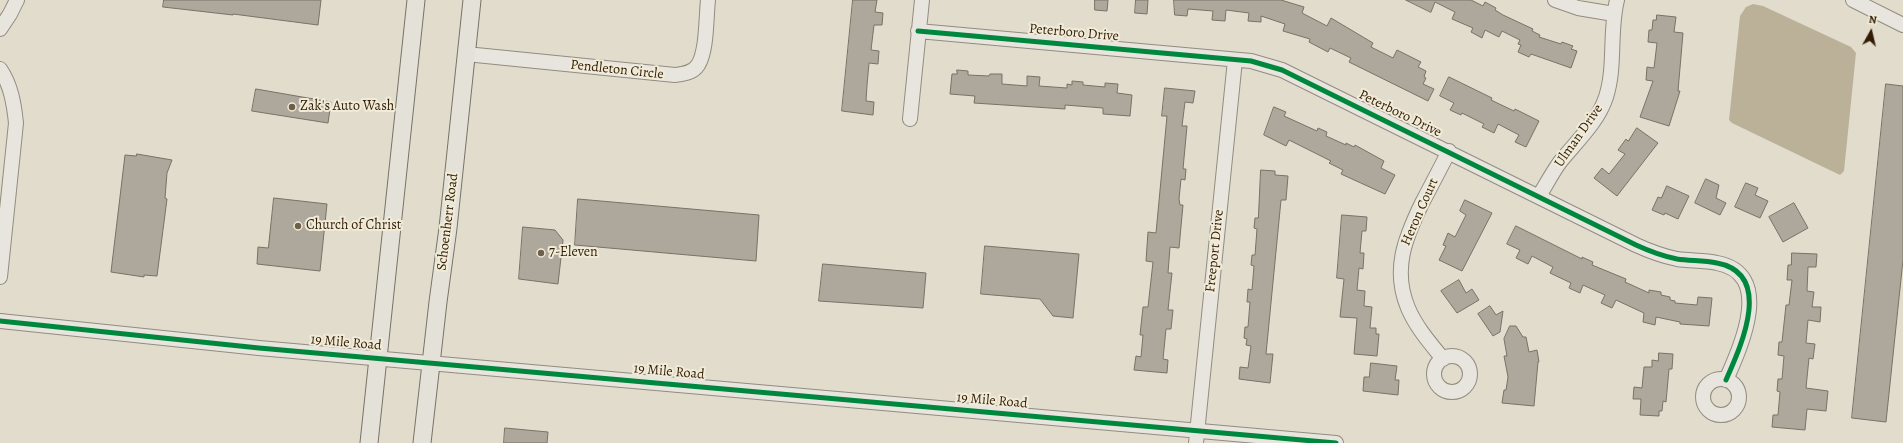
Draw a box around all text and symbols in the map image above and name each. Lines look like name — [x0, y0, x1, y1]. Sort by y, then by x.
north arrow — [1851, 12, 1891, 52]
text: N — [1868, 12, 1878, 28]
street label: Peterboro Drive — [1028, 21, 1120, 45]
street label: Pendleton Circle — [570, 57, 664, 83]
street label: Peterboro Drive — [1356, 87, 1444, 141]
place label: Zak's Auto Wash — [300, 99, 394, 115]
street label: Ulman Drive — [1551, 101, 1607, 171]
marker: Zak's Auto Wash — [287, 102, 297, 112]
street label: Schoenherr Road — [434, 172, 462, 272]
street label: Heron Court — [1398, 176, 1442, 248]
street label: Freeport Drive — [1202, 209, 1228, 293]
place label: Church of Christ — [306, 218, 401, 234]
marker: Church of Christ — [293, 221, 303, 231]
place label: 7-Eleven — [549, 245, 598, 261]
marker: 7-Eleven — [536, 248, 546, 258]
street label: 19 Mile Road — [310, 332, 382, 354]
street label: 19 Mile Road — [633, 361, 705, 383]
street label: 19 Mile Road — [956, 390, 1028, 412]

